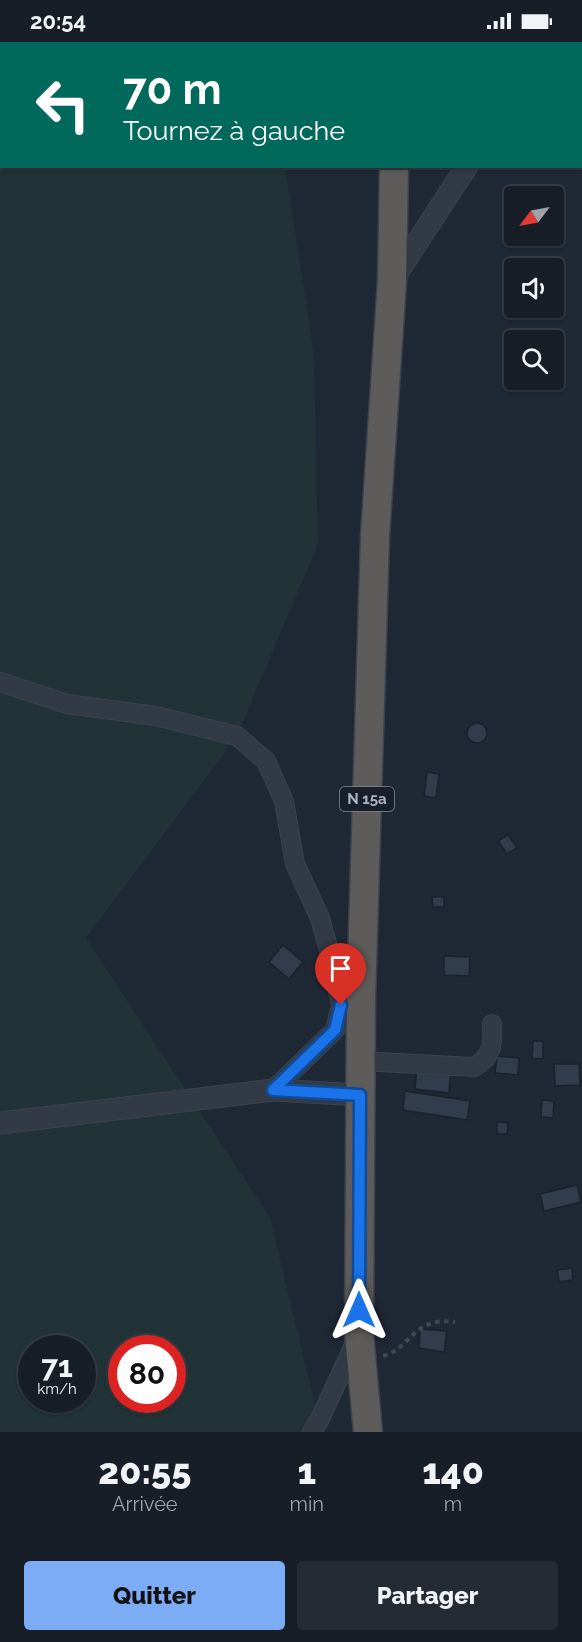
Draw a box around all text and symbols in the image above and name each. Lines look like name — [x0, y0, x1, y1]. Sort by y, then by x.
text: 20:54 — [30, 8, 86, 34]
text: 70 m — [123, 65, 222, 114]
icon: left — [24, 66, 102, 144]
text: Tournez à gauche — [123, 115, 345, 146]
north arrow — [504, 186, 564, 246]
map controls — [504, 186, 564, 390]
button: sound — [504, 258, 564, 318]
button: search — [504, 330, 564, 390]
road number: N 15a — [340, 787, 394, 811]
pin — [315, 943, 366, 1005]
icon: arrive — [324, 952, 357, 985]
position arrow — [327, 1278, 391, 1342]
speed limit sign: 80 — [108, 1335, 186, 1413]
text: 71 — [41, 1349, 73, 1384]
text: km/h — [37, 1380, 77, 1398]
text: 20:55 — [98, 1450, 191, 1492]
text: 1 — [297, 1450, 316, 1492]
text: 140 — [422, 1450, 484, 1492]
text: Arrivée — [112, 1492, 178, 1516]
text: min — [290, 1492, 324, 1516]
text: m — [444, 1492, 462, 1516]
button: Quitter — [24, 1561, 285, 1630]
button: Partager — [297, 1561, 558, 1630]

